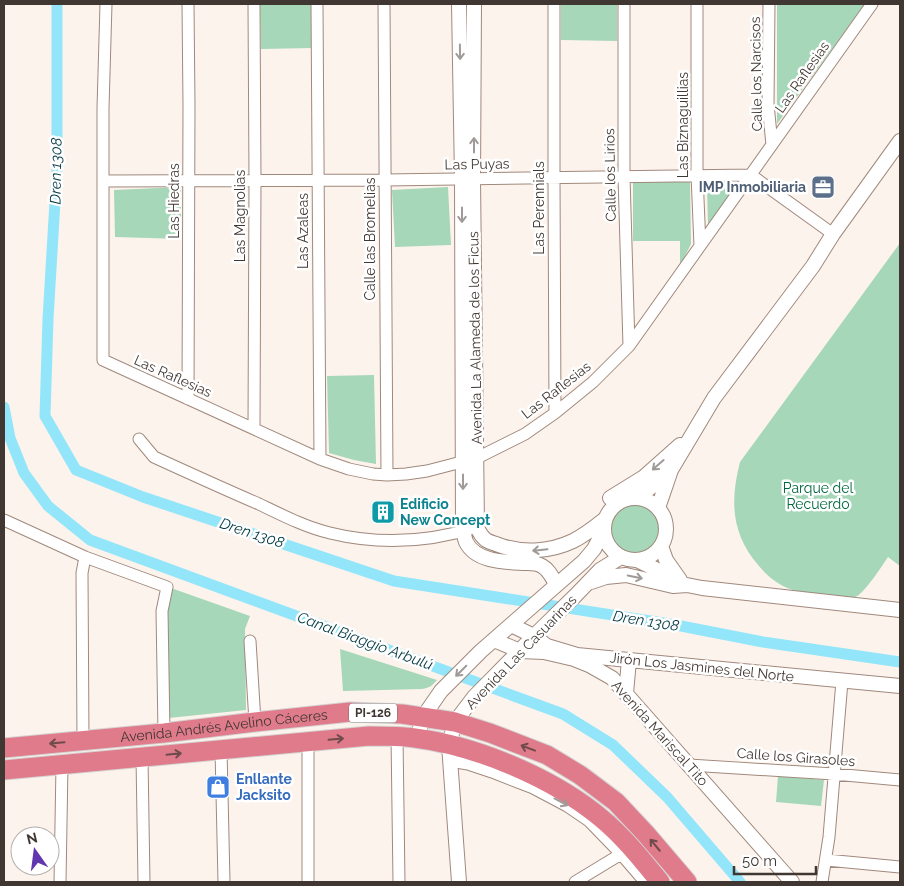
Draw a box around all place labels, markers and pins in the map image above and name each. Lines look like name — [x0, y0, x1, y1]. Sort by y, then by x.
office icon: IMP Inmobiliaria — [810, 174, 836, 200]
place label: IMP Inmobiliaria — [699, 179, 806, 195]
place label: Edificio New Concept — [400, 496, 491, 528]
building icon: Edificio New Concept — [370, 499, 396, 525]
place label: Enllante Jacksito — [236, 771, 292, 803]
shop icon: Enllante Jacksito — [205, 774, 231, 800]

